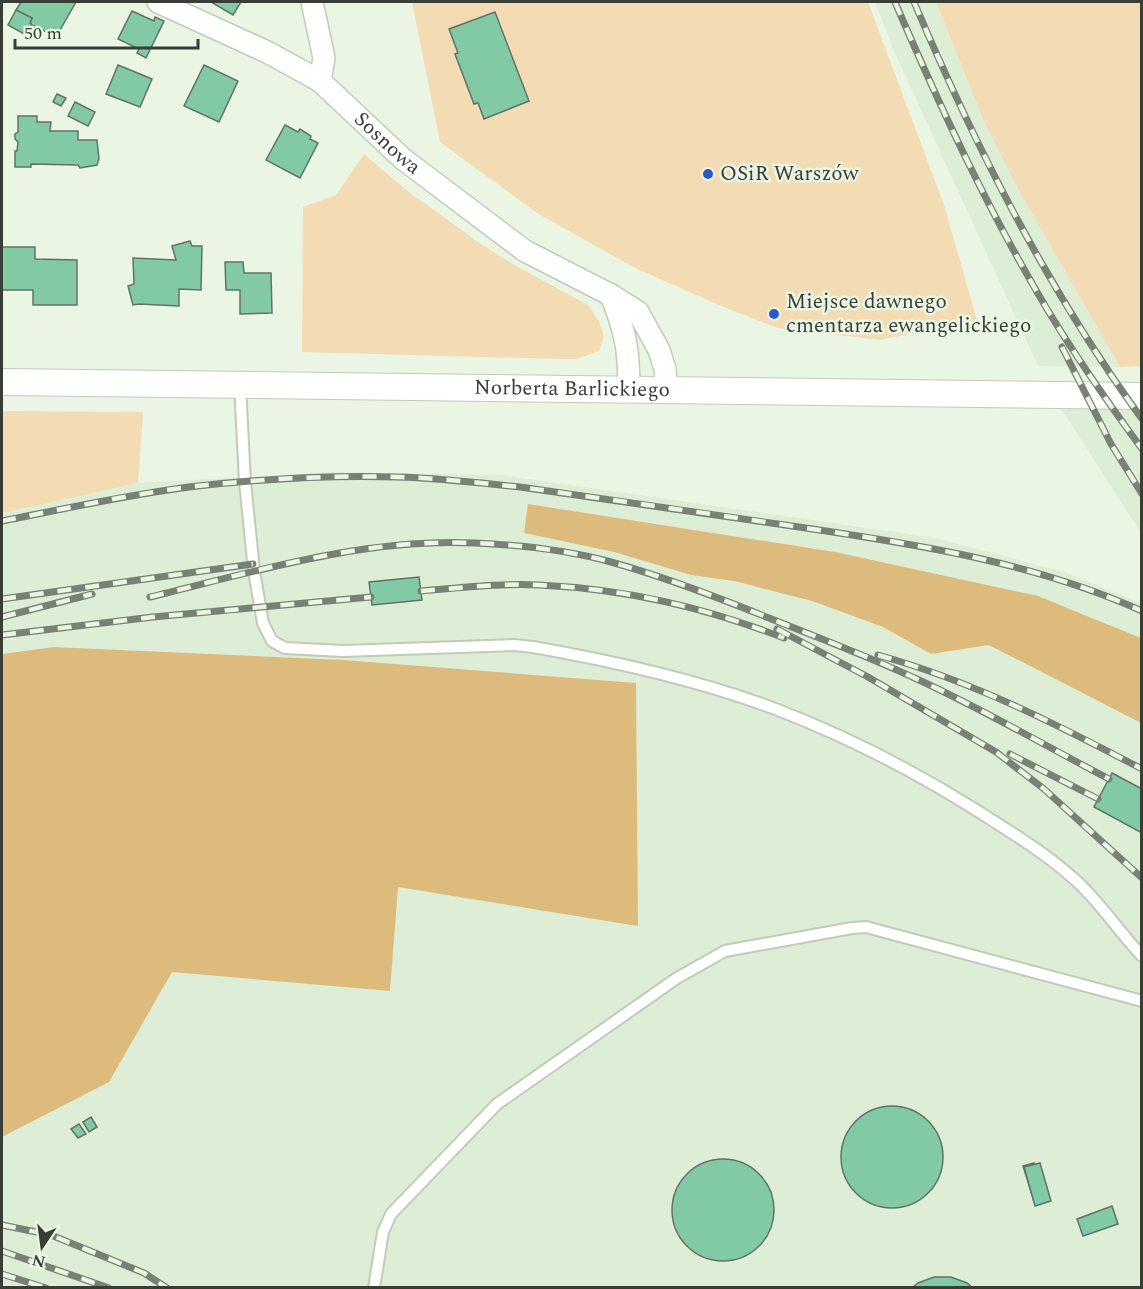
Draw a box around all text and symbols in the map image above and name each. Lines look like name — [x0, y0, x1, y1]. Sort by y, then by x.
scale bar — [15, 12, 198, 50]
text: 50 m — [24, 20, 62, 47]
street label: Sosnowa — [346, 104, 428, 183]
place label: OSiR Warszów — [720, 158, 860, 190]
marker: OSiR Warszów — [701, 167, 715, 181]
place label: Miejsce dawnego cmentarza ewangelickiego — [786, 286, 1031, 342]
marker: Miejsce dawnego cmentarza ewangelickiego — [767, 307, 781, 321]
street label: Norberta Barlickiego — [474, 372, 670, 406]
north arrow — [12, 1217, 72, 1277]
text: N — [30, 1247, 48, 1274]

